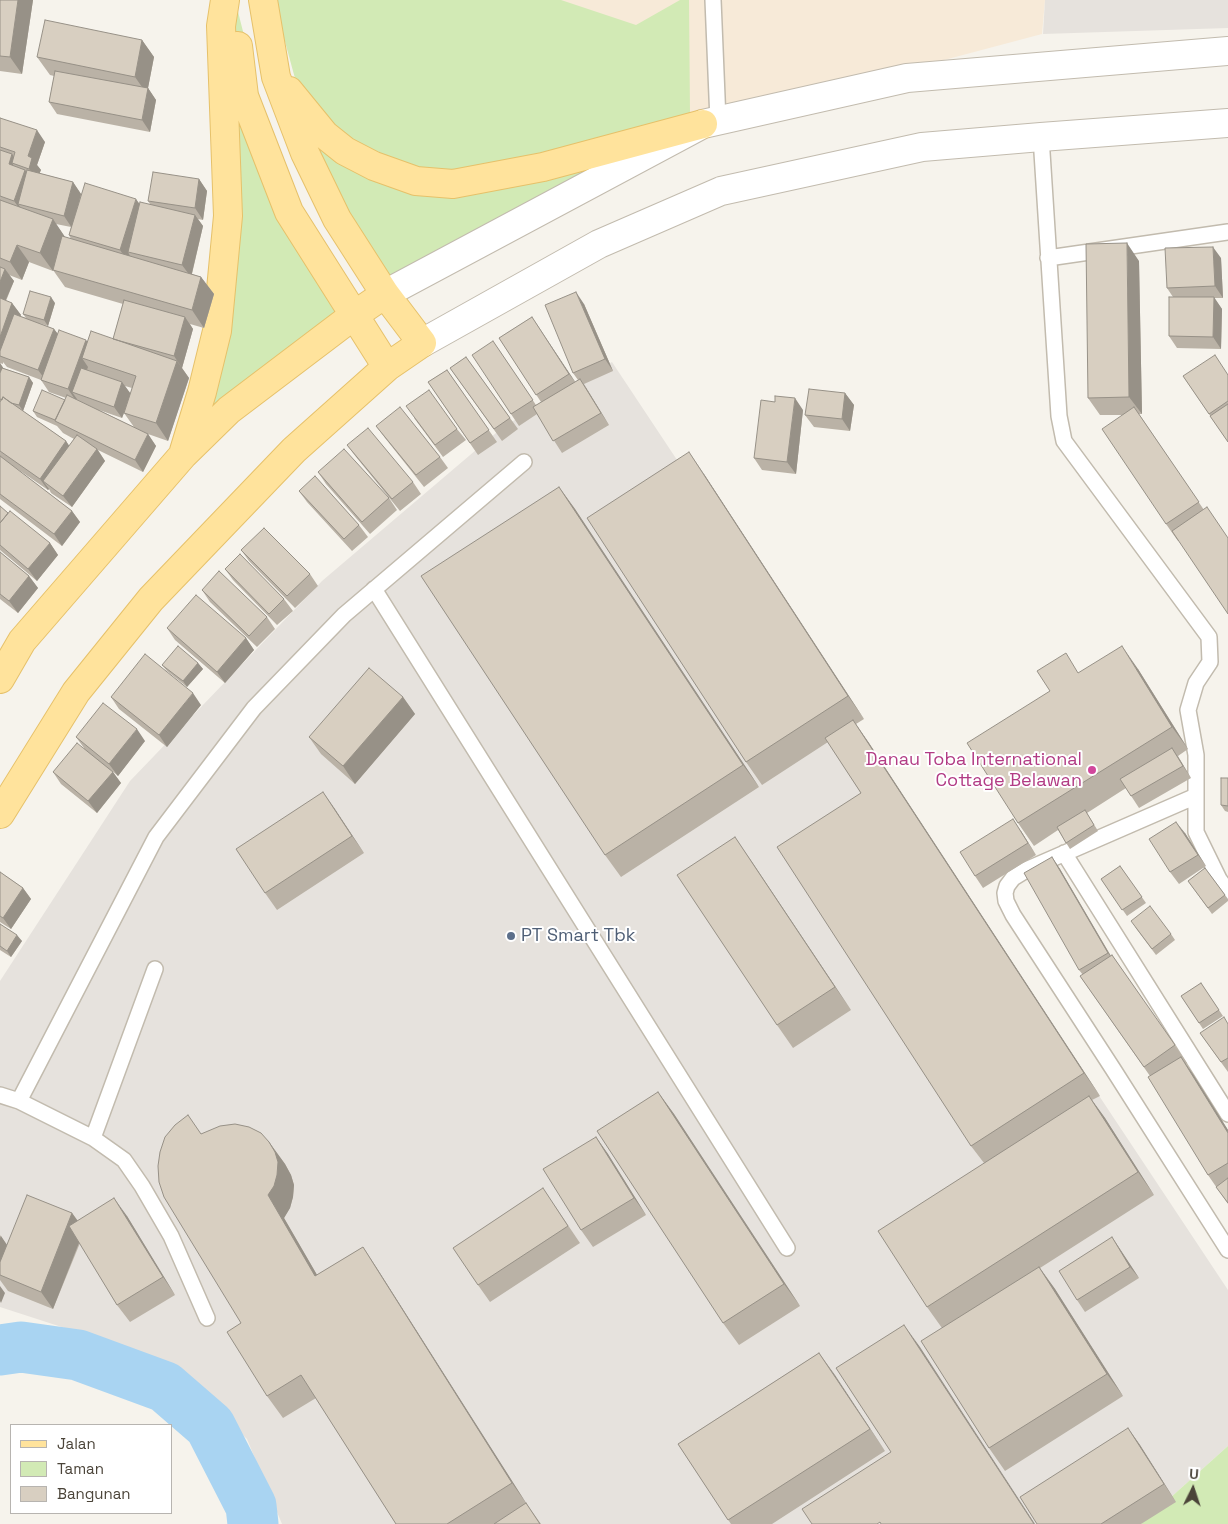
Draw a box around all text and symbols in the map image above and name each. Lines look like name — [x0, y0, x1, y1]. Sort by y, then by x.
place label: Danau Toba International Cottage Belawan — [865, 749, 1082, 792]
marker: Danau Toba International Cottage Belawan — [1086, 764, 1098, 776]
place label: PT Smart Tbk — [521, 925, 635, 947]
marker: PT Smart Tbk — [505, 930, 517, 942]
legend — [10, 1424, 172, 1514]
text: Jalan — [57, 1434, 96, 1453]
text: Taman — [57, 1459, 104, 1478]
north arrow — [1168, 1464, 1218, 1514]
text: U — [1189, 1465, 1199, 1483]
text: Bangunan — [57, 1484, 131, 1503]

